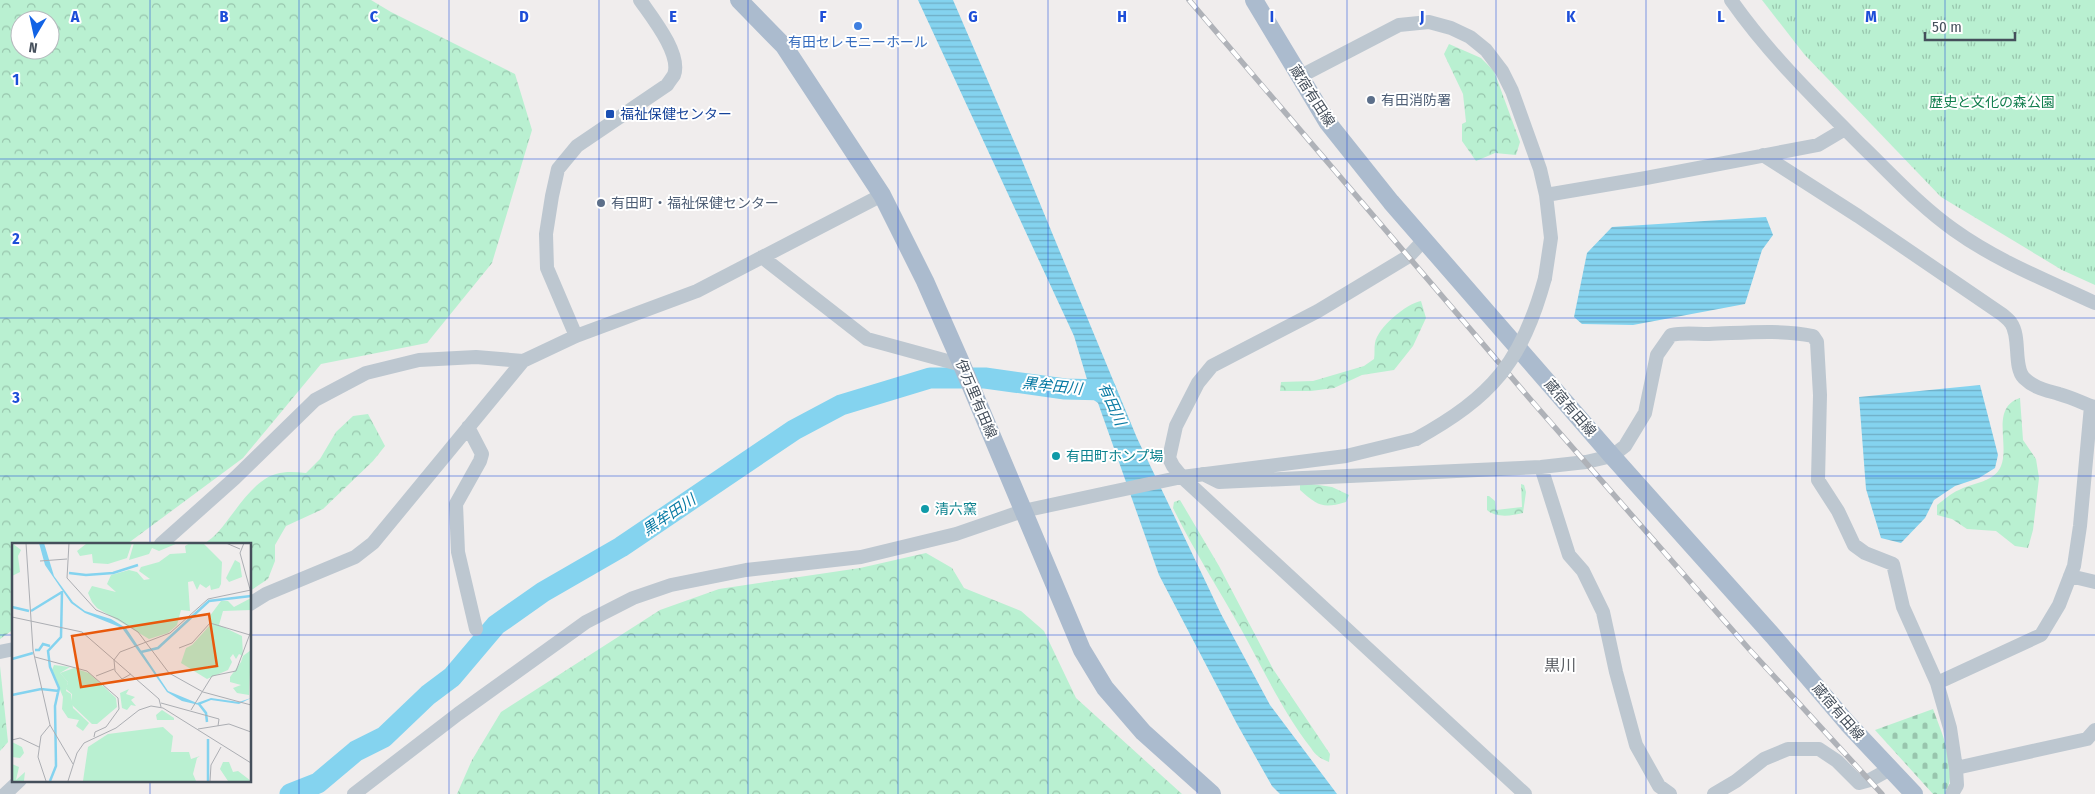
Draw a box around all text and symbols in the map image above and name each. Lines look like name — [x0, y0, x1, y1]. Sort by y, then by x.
text: A — [70, 7, 80, 26]
text: B — [220, 7, 229, 26]
text: C — [370, 7, 379, 26]
text: D — [519, 7, 529, 26]
text: E — [669, 7, 677, 26]
text: F — [819, 7, 827, 26]
text: G — [968, 7, 978, 26]
text: H — [1117, 7, 1127, 26]
text: I — [1270, 7, 1274, 26]
text: J — [1419, 7, 1424, 26]
text: K — [1566, 7, 1576, 26]
text: L — [1717, 7, 1725, 26]
text: M — [1865, 7, 1877, 26]
north arrow — [10, 10, 60, 60]
scale bar — [1925, 10, 2015, 42]
text: 50 m — [1932, 18, 1962, 36]
marker: 有田セレモニーホール — [852, 20, 864, 32]
place label: 有田セレモニーホール — [788, 34, 928, 51]
text: N — [28, 38, 39, 56]
street label: 蔵宿有田線 — [1286, 62, 1338, 130]
text: 1 — [13, 70, 19, 89]
place label: 有田消防署 — [1381, 92, 1451, 109]
marker: 有田消防署 — [1365, 94, 1377, 106]
park label: 歴史と文化の森公園 — [1929, 94, 2055, 111]
place label: 福祉保健センター — [620, 106, 732, 123]
marker: 福祉保健センター — [604, 108, 616, 120]
place label: 有田町・福祉保健センター — [611, 195, 779, 212]
marker: 有田町・福祉保健センター — [595, 197, 607, 209]
text: 2 — [11, 229, 20, 248]
street label: 伊万里有田線 — [952, 357, 1000, 441]
water label: 黒牟田川 — [1021, 374, 1085, 398]
street label: 蔵宿有田線 — [1541, 376, 1599, 440]
water label: 有田川 — [1095, 380, 1130, 430]
text: 3 — [11, 388, 20, 407]
place label: 有田町ホンプ場 — [1066, 448, 1164, 465]
marker: 有田町ホンプ場 — [1050, 450, 1062, 462]
water label: 黒牟田川 — [639, 490, 701, 539]
place label: 清六窯 — [935, 501, 977, 518]
marker: 清六窯 — [919, 503, 931, 515]
inset map — [12, 543, 251, 782]
district label: 黒川 — [1544, 656, 1576, 675]
street label: 蔵宿有田線 — [1809, 680, 1867, 744]

